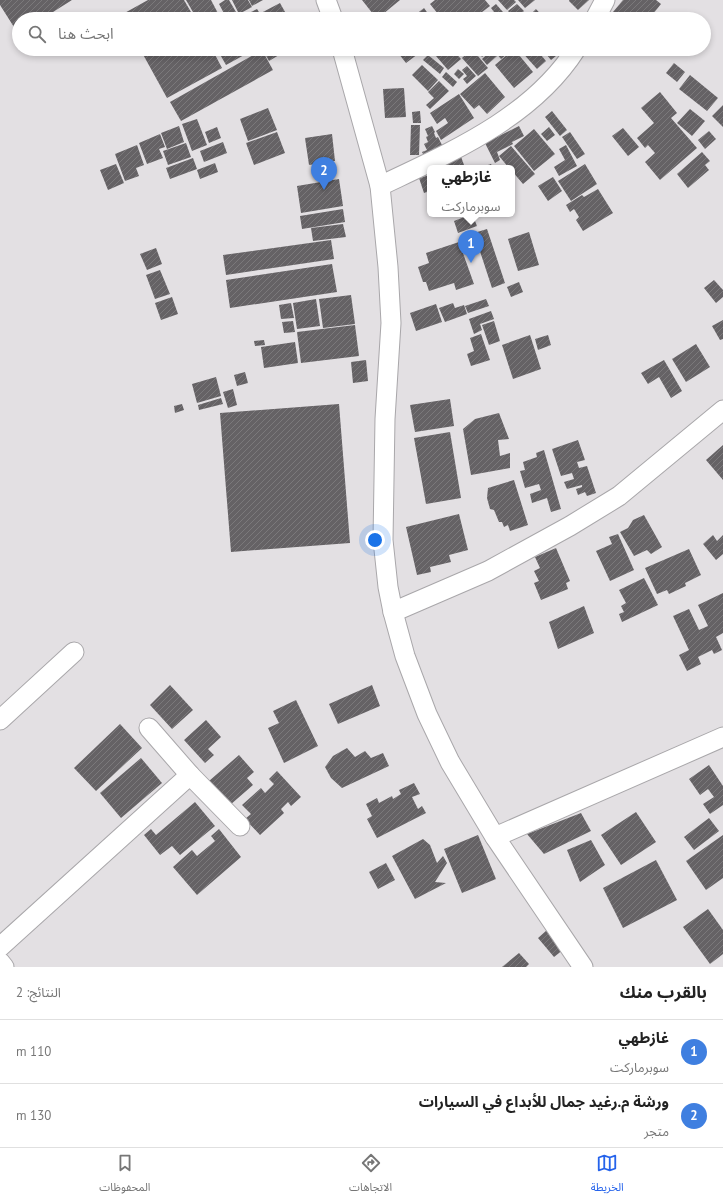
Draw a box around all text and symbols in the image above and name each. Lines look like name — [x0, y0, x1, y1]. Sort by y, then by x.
search box — [12, 12, 711, 56]
icon: search — [26, 23, 48, 45]
text: ابحث هنا — [58, 24, 114, 43]
pin: 2 — [311, 157, 337, 190]
popup — [427, 165, 515, 217]
text: غازطهي — [442, 167, 492, 186]
text: سوبرماركت — [442, 198, 500, 215]
pin: 1 — [458, 230, 484, 263]
your location — [365, 530, 385, 550]
text: بالقرب منك — [620, 981, 707, 1003]
text: النتائج: 2 — [16, 984, 61, 1001]
text: غازطهي — [619, 1028, 669, 1047]
text: 110 m — [16, 1043, 51, 1060]
text: 1 — [690, 1043, 698, 1060]
text: سوبرماركت — [610, 1059, 669, 1076]
text: ورشة م.رغيد جمال للأبداع في السيارات — [419, 1092, 669, 1111]
text: 130 m — [16, 1107, 51, 1124]
text: 2 — [690, 1107, 698, 1124]
text: متجر — [644, 1123, 669, 1140]
tab: المحفوظات — [99, 1152, 150, 1199]
tab: الاتجاهات — [349, 1152, 392, 1199]
tab: الخريطة — [591, 1152, 624, 1199]

